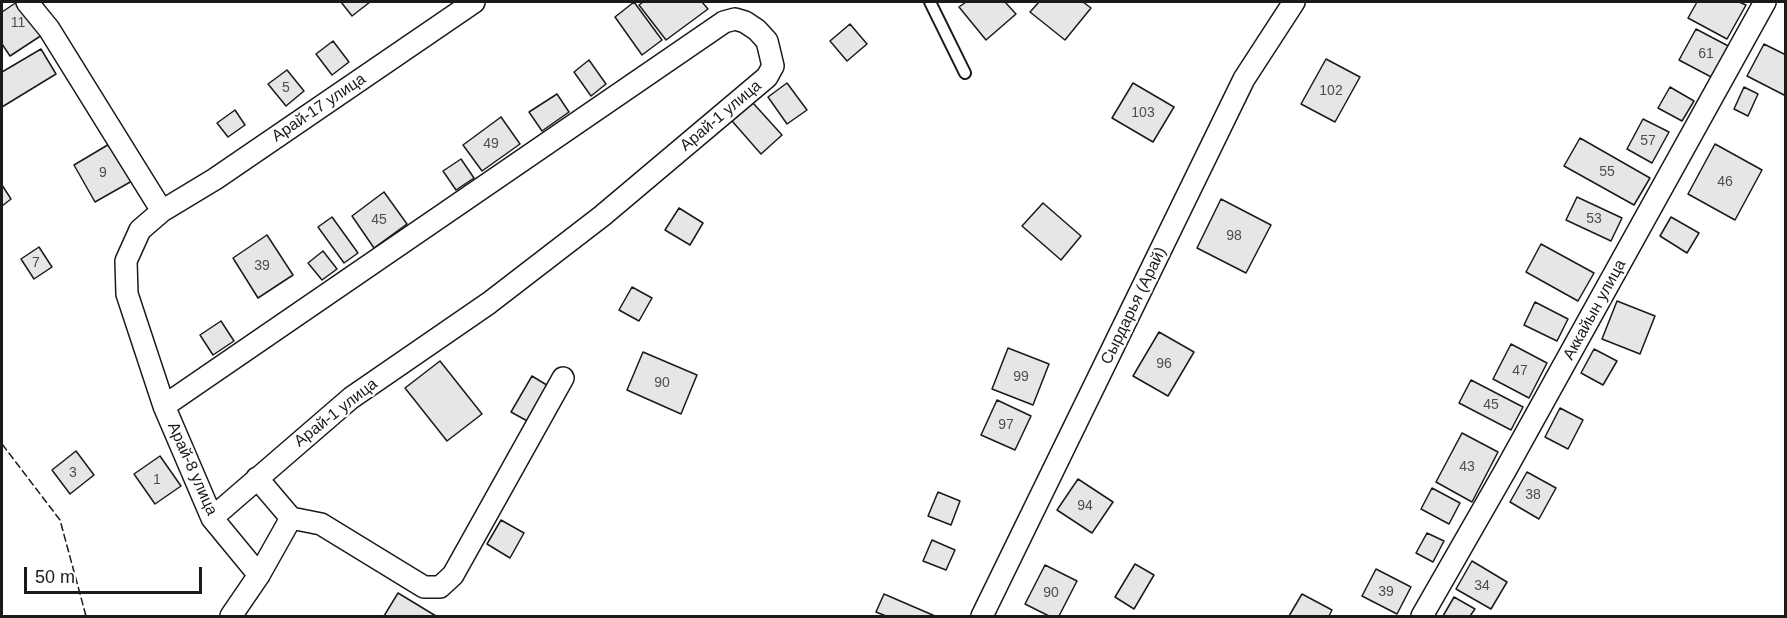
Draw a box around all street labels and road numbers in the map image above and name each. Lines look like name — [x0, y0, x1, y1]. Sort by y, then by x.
street label: Арай-17 улица — [268, 70, 370, 146]
street label: Арай-1 улица — [677, 76, 765, 156]
street label: Сырдарья (Арай) — [1097, 244, 1171, 368]
street label: Аккайын улица — [1560, 257, 1630, 363]
street label: Арай-1 улица — [291, 375, 381, 451]
street label: Арай-8 улица — [163, 419, 221, 519]

